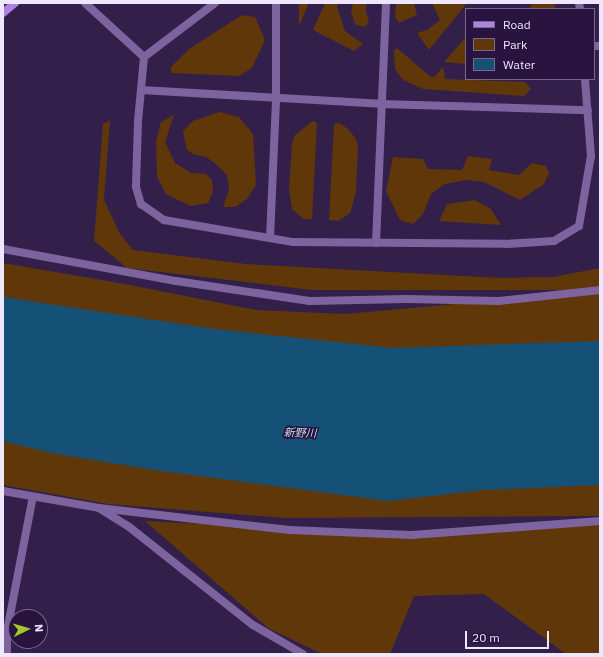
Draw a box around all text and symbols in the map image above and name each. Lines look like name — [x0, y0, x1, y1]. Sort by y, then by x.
legend — [465, 8, 595, 80]
text: Road — [503, 17, 531, 32]
text: Park — [503, 37, 527, 52]
text: Water — [503, 57, 535, 72]
water label: 新野川 — [283, 426, 317, 440]
north arrow — [8, 609, 48, 649]
text: N — [32, 623, 46, 633]
scale bar — [467, 623, 551, 649]
text: 20 m — [472, 630, 500, 645]

